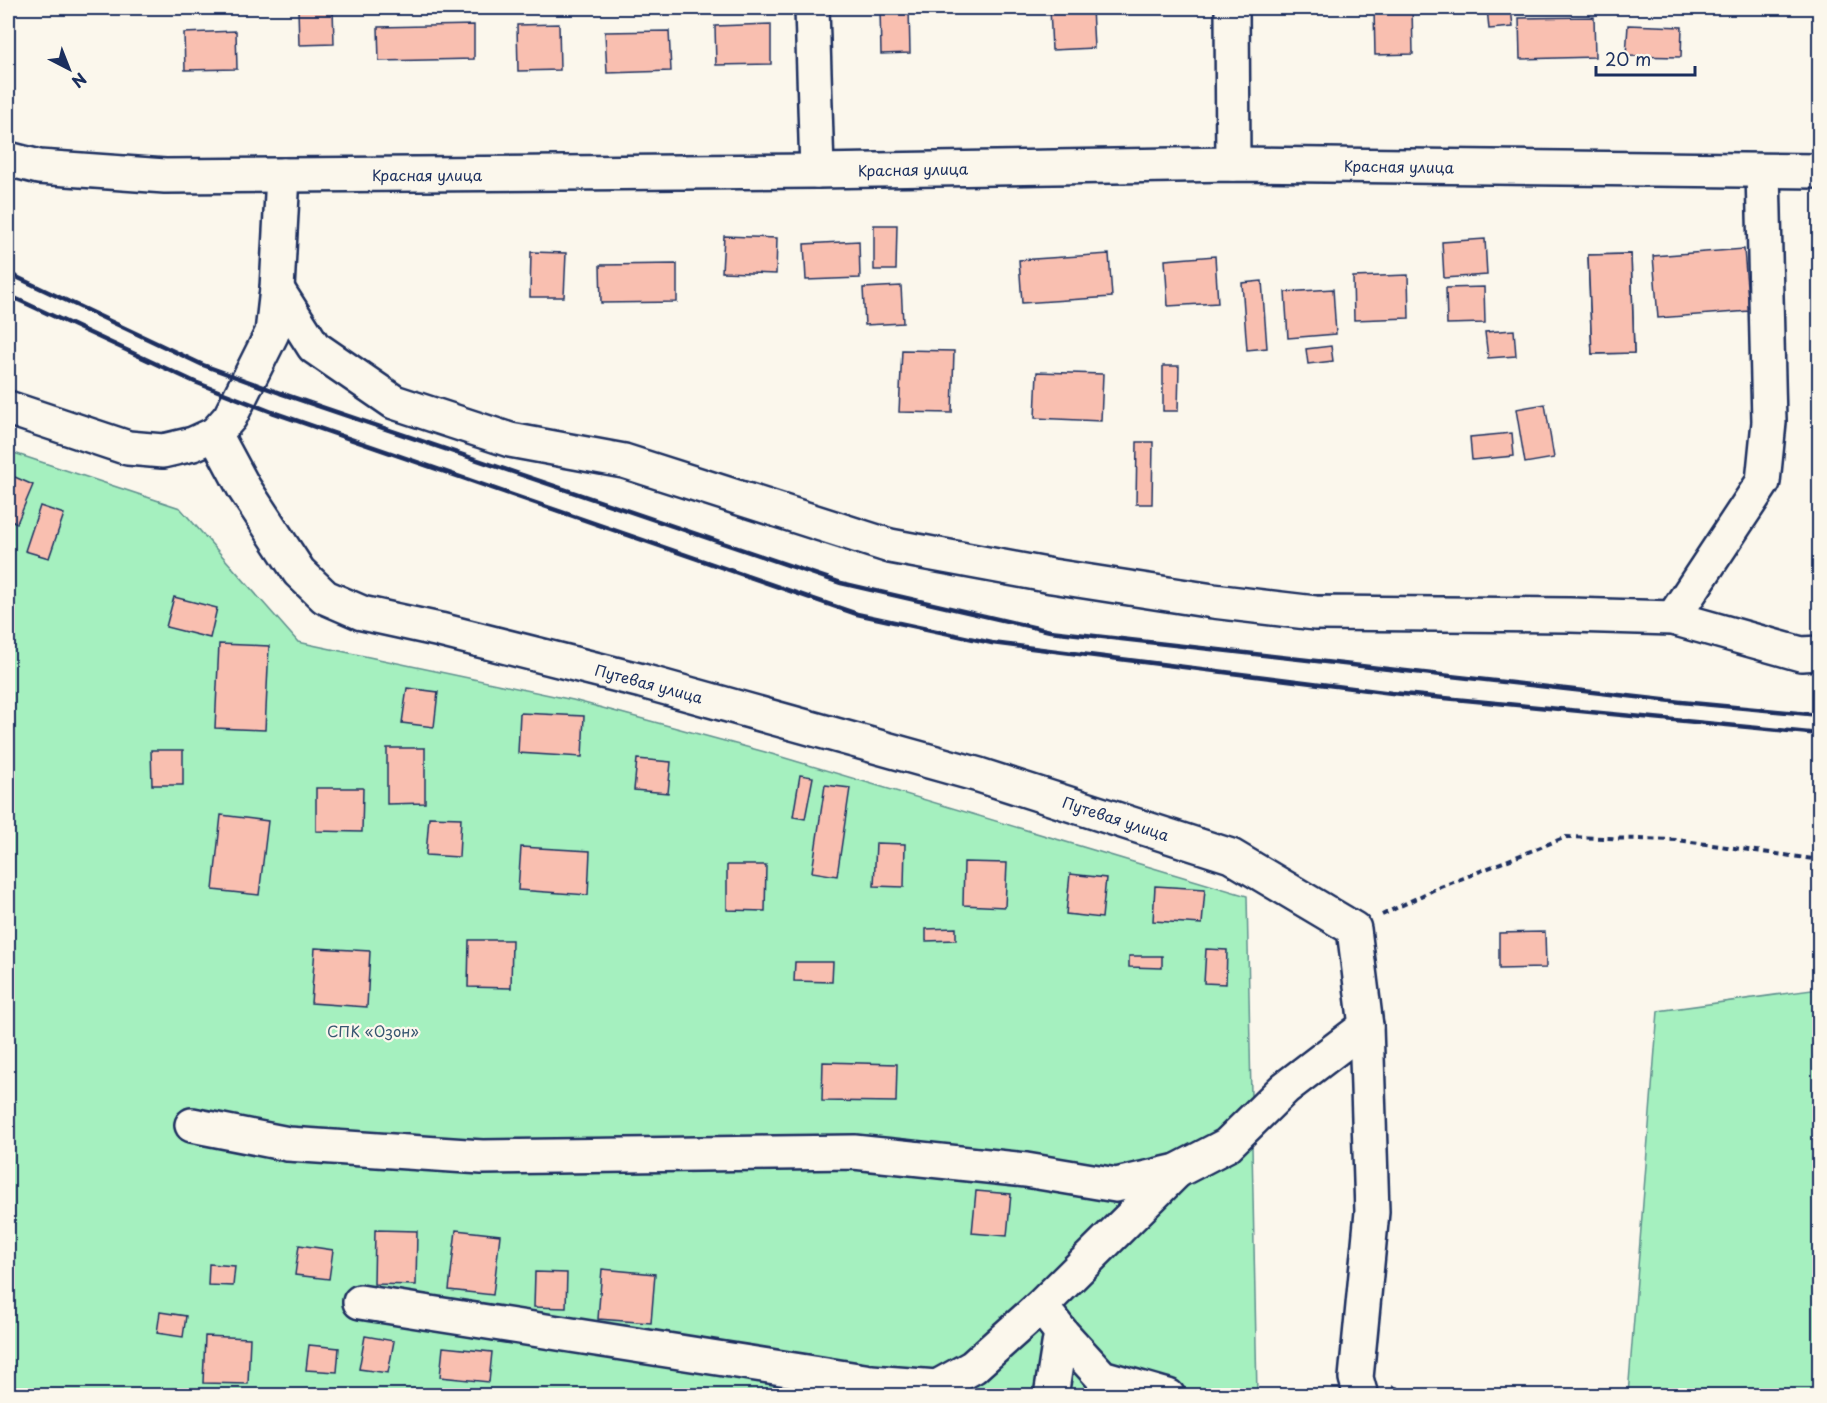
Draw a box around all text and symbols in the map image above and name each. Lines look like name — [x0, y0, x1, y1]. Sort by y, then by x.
north arrow — [39, 39, 99, 99]
scale bar — [1596, 39, 1695, 77]
text: 20 m — [1605, 45, 1651, 72]
text: N — [67, 68, 92, 94]
street label: Красная улица — [1344, 154, 1455, 178]
street label: Красная улица — [858, 157, 969, 181]
street label: Красная улица — [372, 163, 483, 186]
street label: Путевая улица — [592, 658, 706, 709]
street label: Путевая улица — [1060, 790, 1173, 846]
park label: СПК «Озон» — [327, 1019, 419, 1042]

